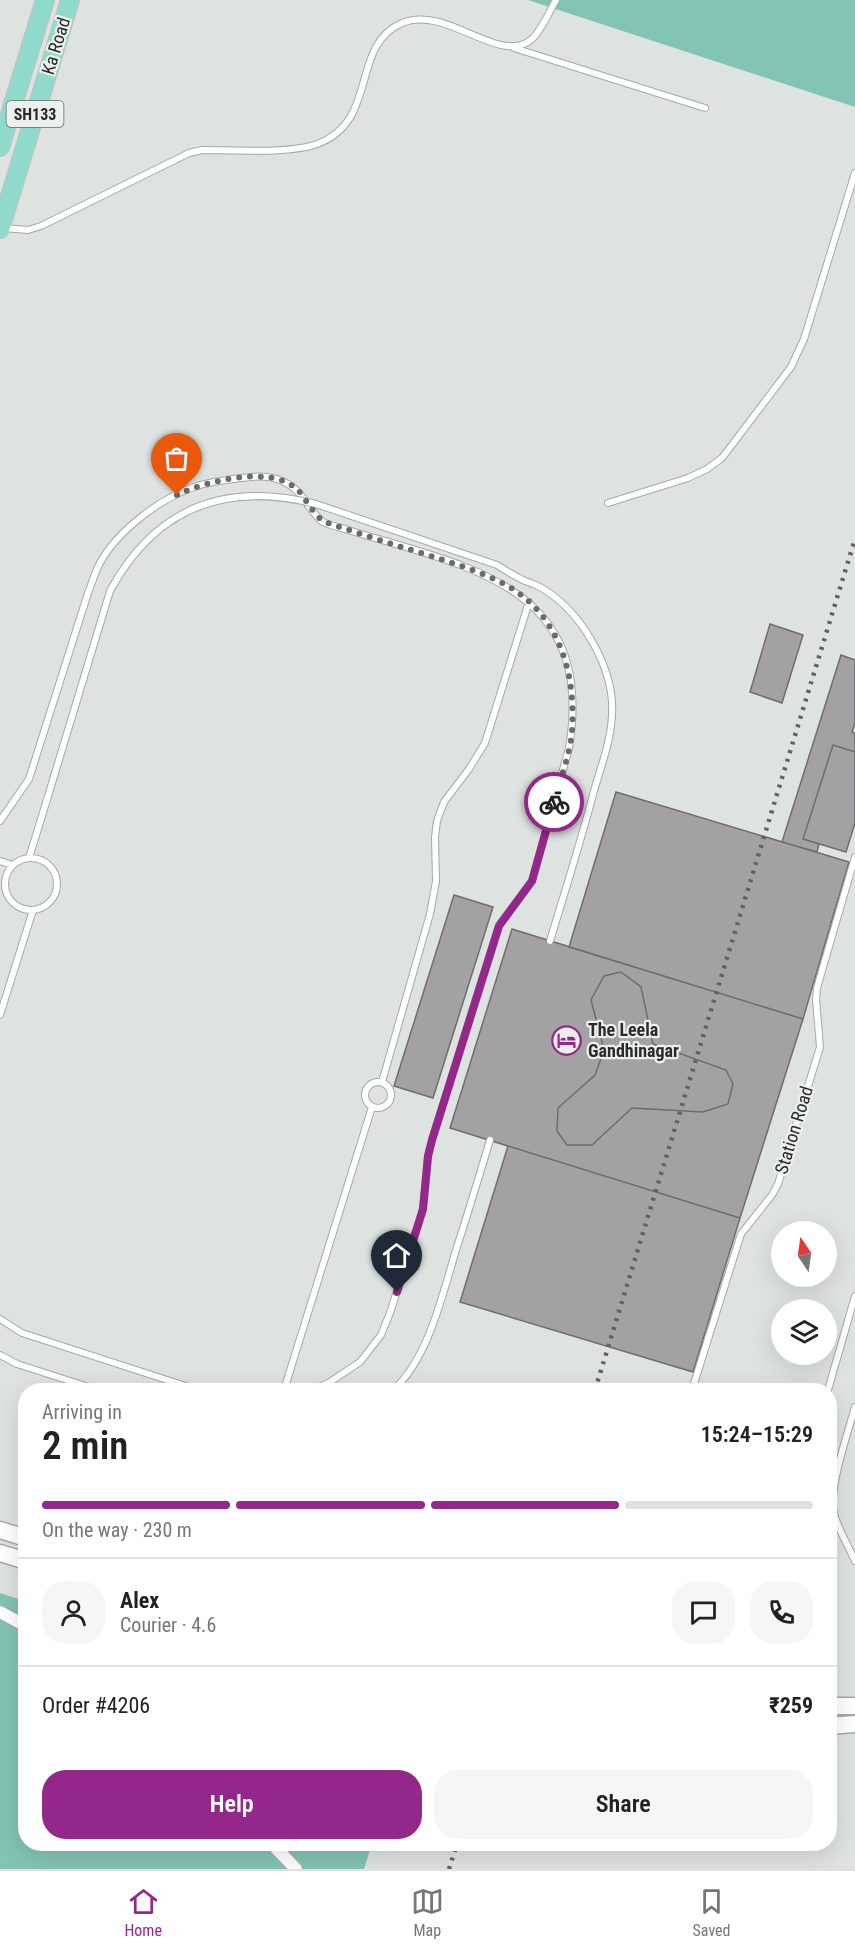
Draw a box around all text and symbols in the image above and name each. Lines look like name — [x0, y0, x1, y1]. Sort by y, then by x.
street label: Ka Road — [37, 15, 74, 77]
road number: SH133 — [6, 101, 63, 127]
pin — [151, 433, 202, 495]
icon: bag — [160, 442, 193, 475]
courier — [524, 772, 584, 832]
icon: bike — [538, 786, 571, 819]
place label: The Leela Gandhinagar — [588, 1019, 679, 1061]
hotel icon: The Leela Gandhinagar — [551, 1024, 583, 1056]
street label: Station Road — [770, 1083, 817, 1176]
north arrow — [771, 1221, 837, 1287]
map controls — [771, 1221, 837, 1365]
pin — [371, 1230, 422, 1292]
icon: home — [380, 1239, 413, 1272]
button: layers — [771, 1299, 837, 1365]
text: Arriving in — [42, 1400, 122, 1424]
text: 15:24–15:29 — [701, 1422, 813, 1447]
text: 2 min — [42, 1423, 128, 1469]
text: On the way · 230 m — [42, 1518, 192, 1542]
button: person — [42, 1581, 105, 1644]
button: chat — [672, 1581, 735, 1644]
button: phone — [750, 1581, 813, 1644]
text: Alex — [120, 1588, 159, 1613]
text: Courier · 4.6 — [120, 1613, 216, 1637]
text: Order #4206 — [42, 1693, 150, 1718]
text: ₹259 — [769, 1693, 813, 1718]
button: Help — [42, 1770, 422, 1839]
button: Share — [434, 1770, 813, 1839]
tab: Home — [124, 1885, 162, 1940]
tab: Map — [411, 1885, 444, 1940]
tab: Saved — [693, 1885, 731, 1940]

